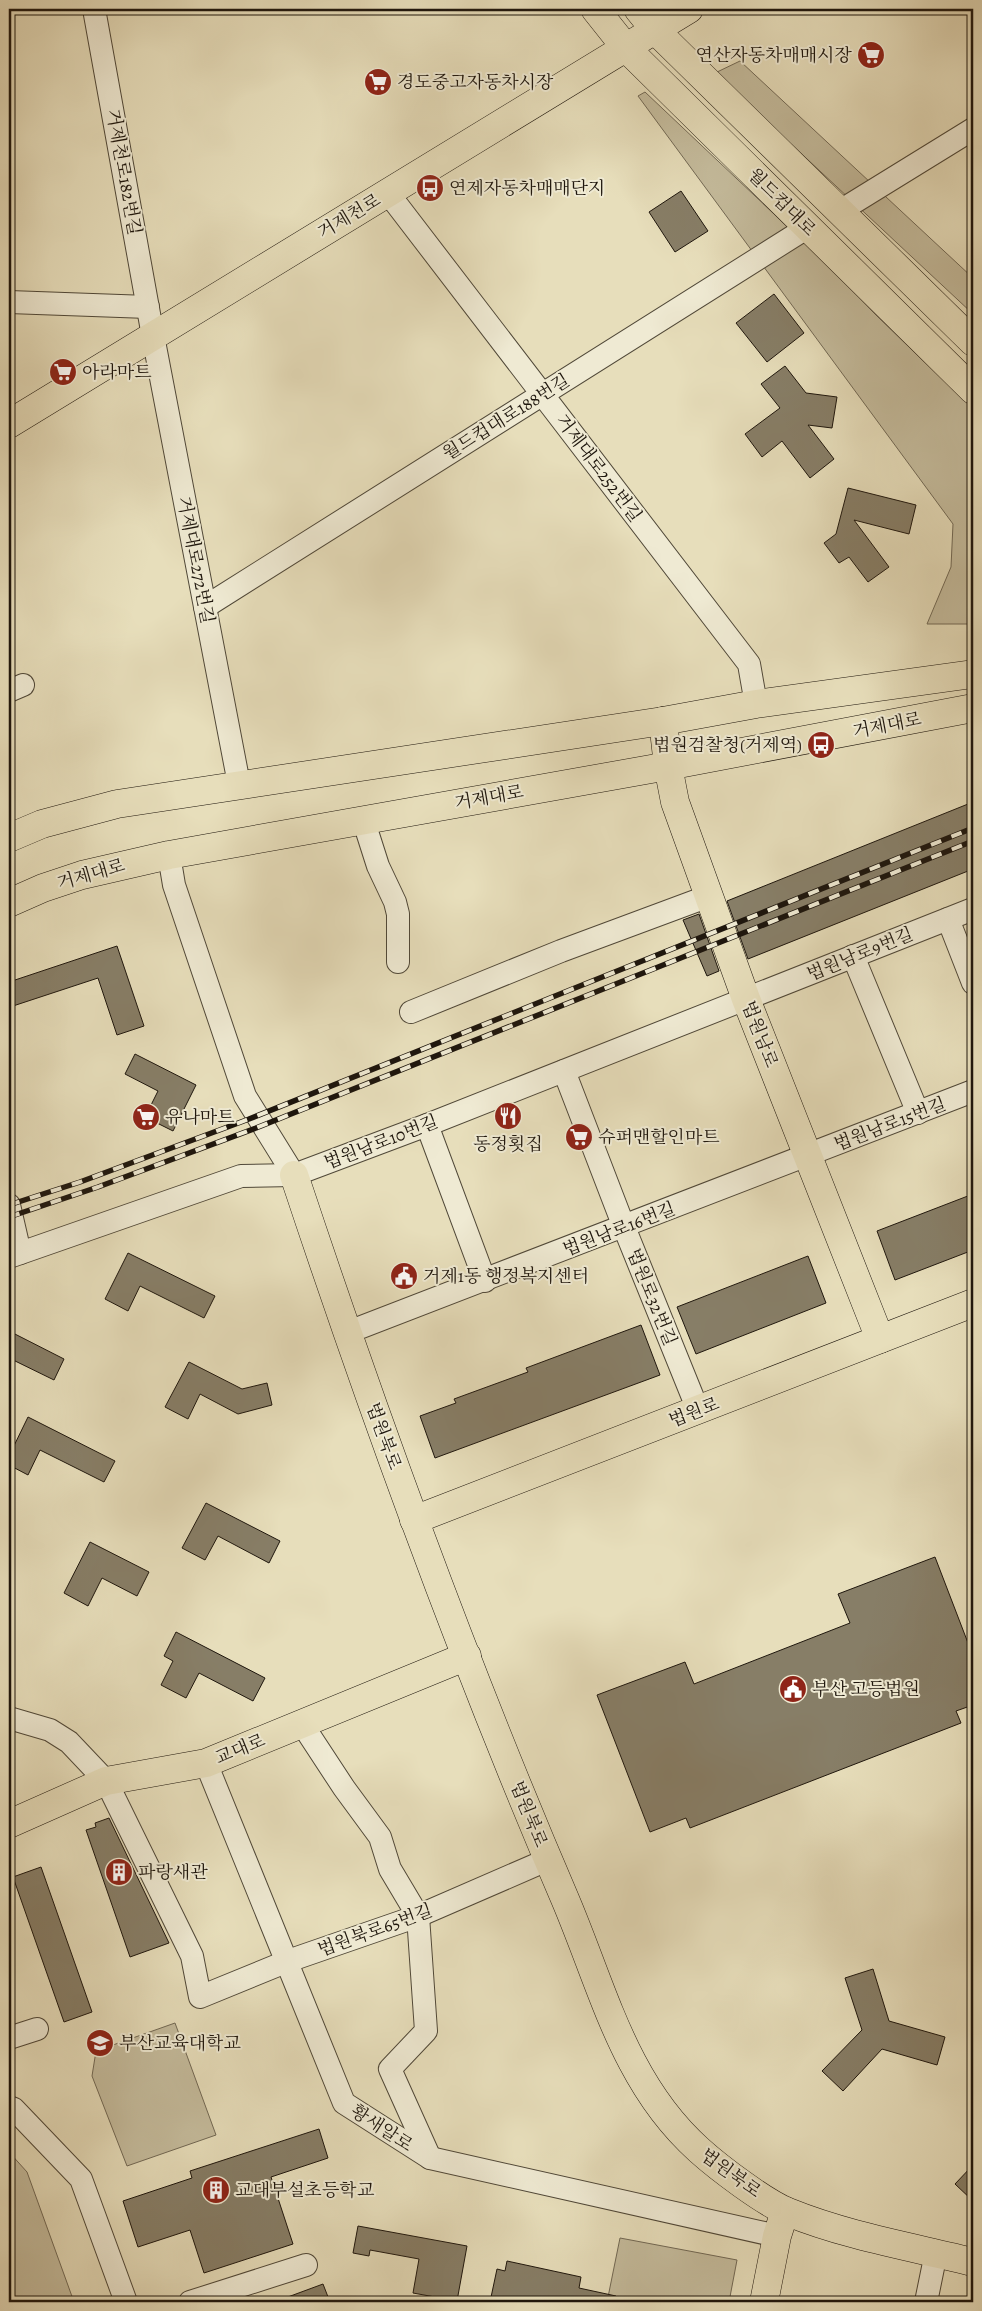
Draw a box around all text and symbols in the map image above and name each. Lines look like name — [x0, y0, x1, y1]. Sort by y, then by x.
supermarket icon: 연산자동차매매시장 — [856, 40, 886, 70]
place label: 연산자동차매매시장 — [696, 43, 853, 67]
supermarket icon: 경도중고자동차시장 — [363, 67, 393, 97]
place label: 경도중고자동차시장 — [397, 70, 554, 94]
street label: 거제천로182번길 — [101, 107, 147, 237]
street label: 월드컵대로 — [743, 163, 821, 241]
bus stop icon: 연제자동차매매단지 — [415, 173, 445, 203]
place label: 연제자동차매매단지 — [449, 176, 606, 200]
street label: 거제천로 — [313, 188, 385, 244]
supermarket icon: 아라마트 — [48, 357, 78, 387]
place label: 아라마트 — [82, 360, 152, 384]
street label: 월드컵대로188번길 — [438, 368, 574, 466]
street label: 거제대로252번길 — [551, 409, 647, 527]
street label: 거제대로272번길 — [172, 494, 220, 626]
street label: 거제대로 — [851, 707, 923, 743]
bus stop icon: 법원검찰청(거제역) — [806, 730, 836, 760]
place label: 법원검찰청(거제역) — [653, 733, 802, 757]
street label: 거제대로 — [453, 779, 525, 815]
street label: 거제대로 — [54, 853, 128, 895]
street label: 법원남로9번길 — [803, 922, 917, 986]
street label: 법원남로 — [736, 997, 784, 1071]
street label: 법원남로15번길 — [831, 1092, 949, 1156]
restaurant icon: 동정횟집 — [493, 1101, 523, 1131]
supermarket icon: 유나마트 — [131, 1102, 161, 1132]
place label: 유나마트 — [165, 1105, 235, 1129]
street label: 법원남로10번길 — [321, 1109, 441, 1175]
supermarket icon: 슈퍼맨할인마트 — [564, 1122, 594, 1152]
place label: 슈퍼맨할인마트 — [598, 1125, 720, 1149]
place label: 동정횟집 — [473, 1132, 543, 1156]
street label: 법원남로16번길 — [559, 1197, 679, 1261]
street label: 법원로32번길 — [622, 1245, 682, 1349]
public building icon: 거제1동 행정복지센터 — [389, 1261, 419, 1291]
place label: 거제1동 행정복지센터 — [423, 1264, 589, 1288]
street label: 법원로 — [665, 1391, 723, 1433]
street label: 법원북로 — [361, 1399, 407, 1473]
public building icon: 부산 고등법원 — [778, 1674, 808, 1704]
place label: 부산 고등법원 — [812, 1677, 920, 1701]
street label: 교대로 — [211, 1728, 269, 1770]
street label: 법원북로 — [505, 1777, 553, 1851]
building icon: 파랑새관 — [104, 1857, 134, 1887]
place label: 파랑새관 — [138, 1860, 208, 1884]
street label: 법원북로65번길 — [314, 1898, 436, 1962]
school or university icon: 부산교육대학교 — [85, 2028, 115, 2058]
place label: 부산교육대학교 — [119, 2031, 241, 2055]
street label: 황새알로 — [346, 2099, 418, 2157]
street label: 법원북로 — [696, 2143, 766, 2203]
building icon: 교대부설초등학교 — [201, 2175, 231, 2205]
place label: 교대부설초등학교 — [235, 2178, 375, 2202]

